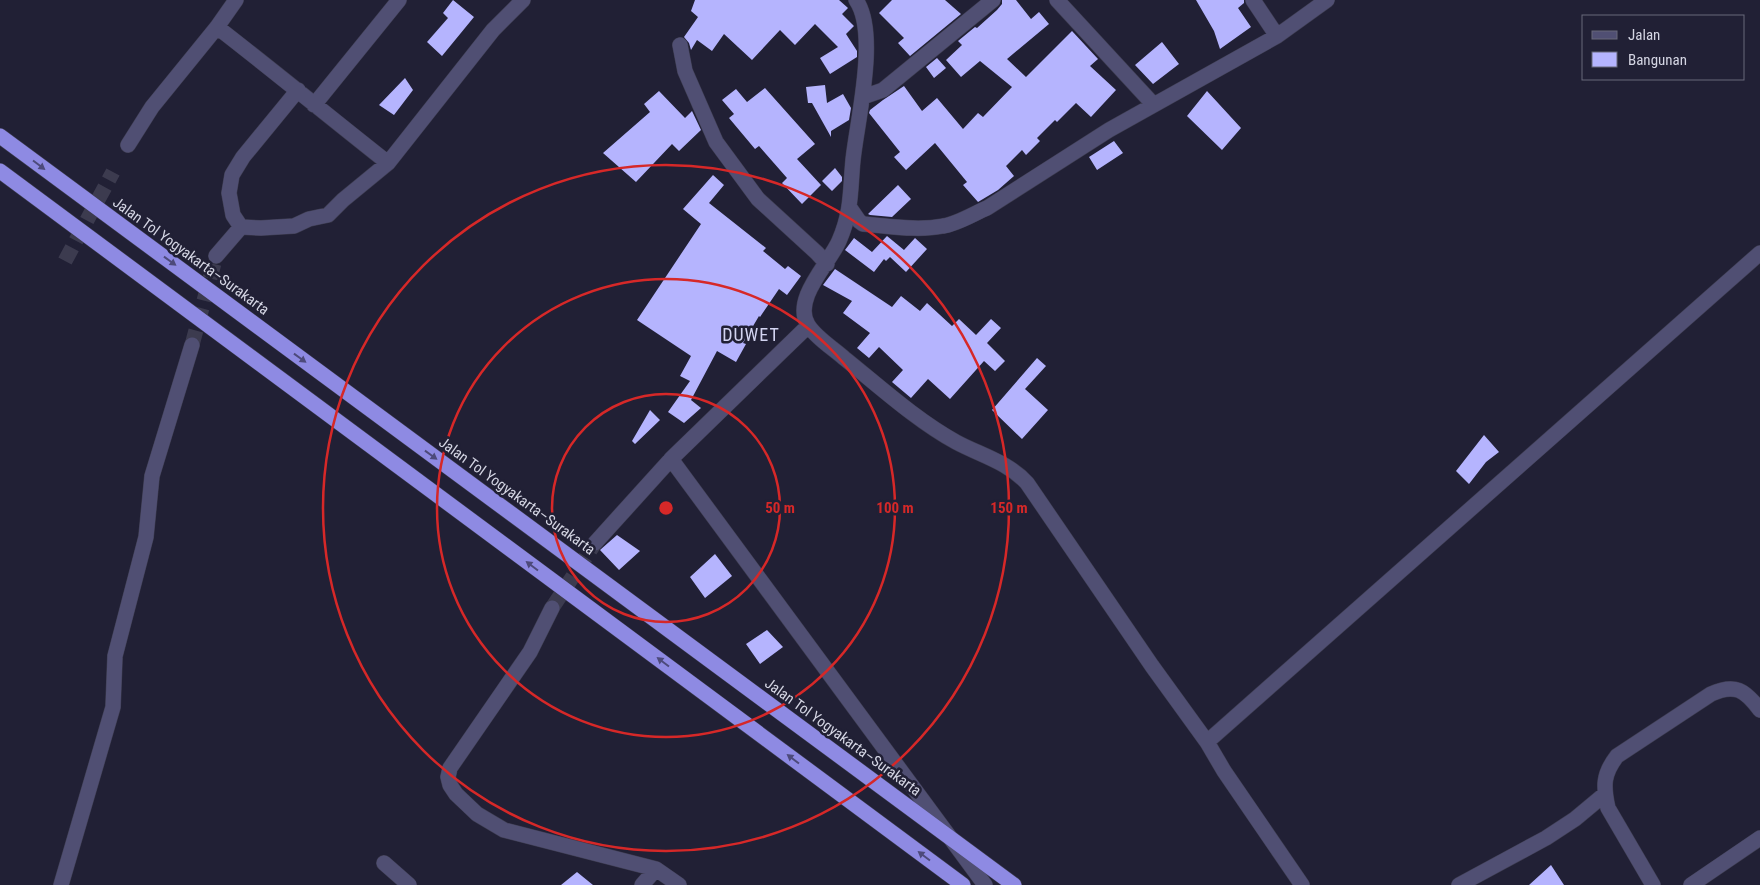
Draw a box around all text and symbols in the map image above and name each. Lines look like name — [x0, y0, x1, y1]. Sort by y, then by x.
legend — [1582, 15, 1745, 80]
text: Jalan — [1628, 26, 1660, 44]
text: Bangunan — [1628, 51, 1687, 69]
one-way arrow — [32, 160, 46, 170]
street label: Jalan Tol Yogyakarta–Surakarta — [109, 193, 273, 319]
one-way arrow — [163, 256, 176, 267]
district label: DUWET — [722, 324, 780, 345]
one-way arrow — [294, 353, 307, 363]
street label: Jalan Tol Yogyakarta–Surakarta — [435, 433, 599, 559]
one-way arrow — [424, 449, 437, 460]
centre of rings — [657, 499, 675, 517]
text: 50 m — [765, 499, 795, 517]
text: 100 m — [876, 499, 914, 517]
text: 150 m — [990, 499, 1028, 517]
one-way arrow — [526, 560, 539, 571]
one-way arrow — [657, 657, 670, 668]
street label: Jalan Tol Yogyakarta–Surakarta — [761, 674, 925, 800]
one-way arrow — [786, 754, 800, 764]
one-way arrow — [917, 851, 931, 861]

